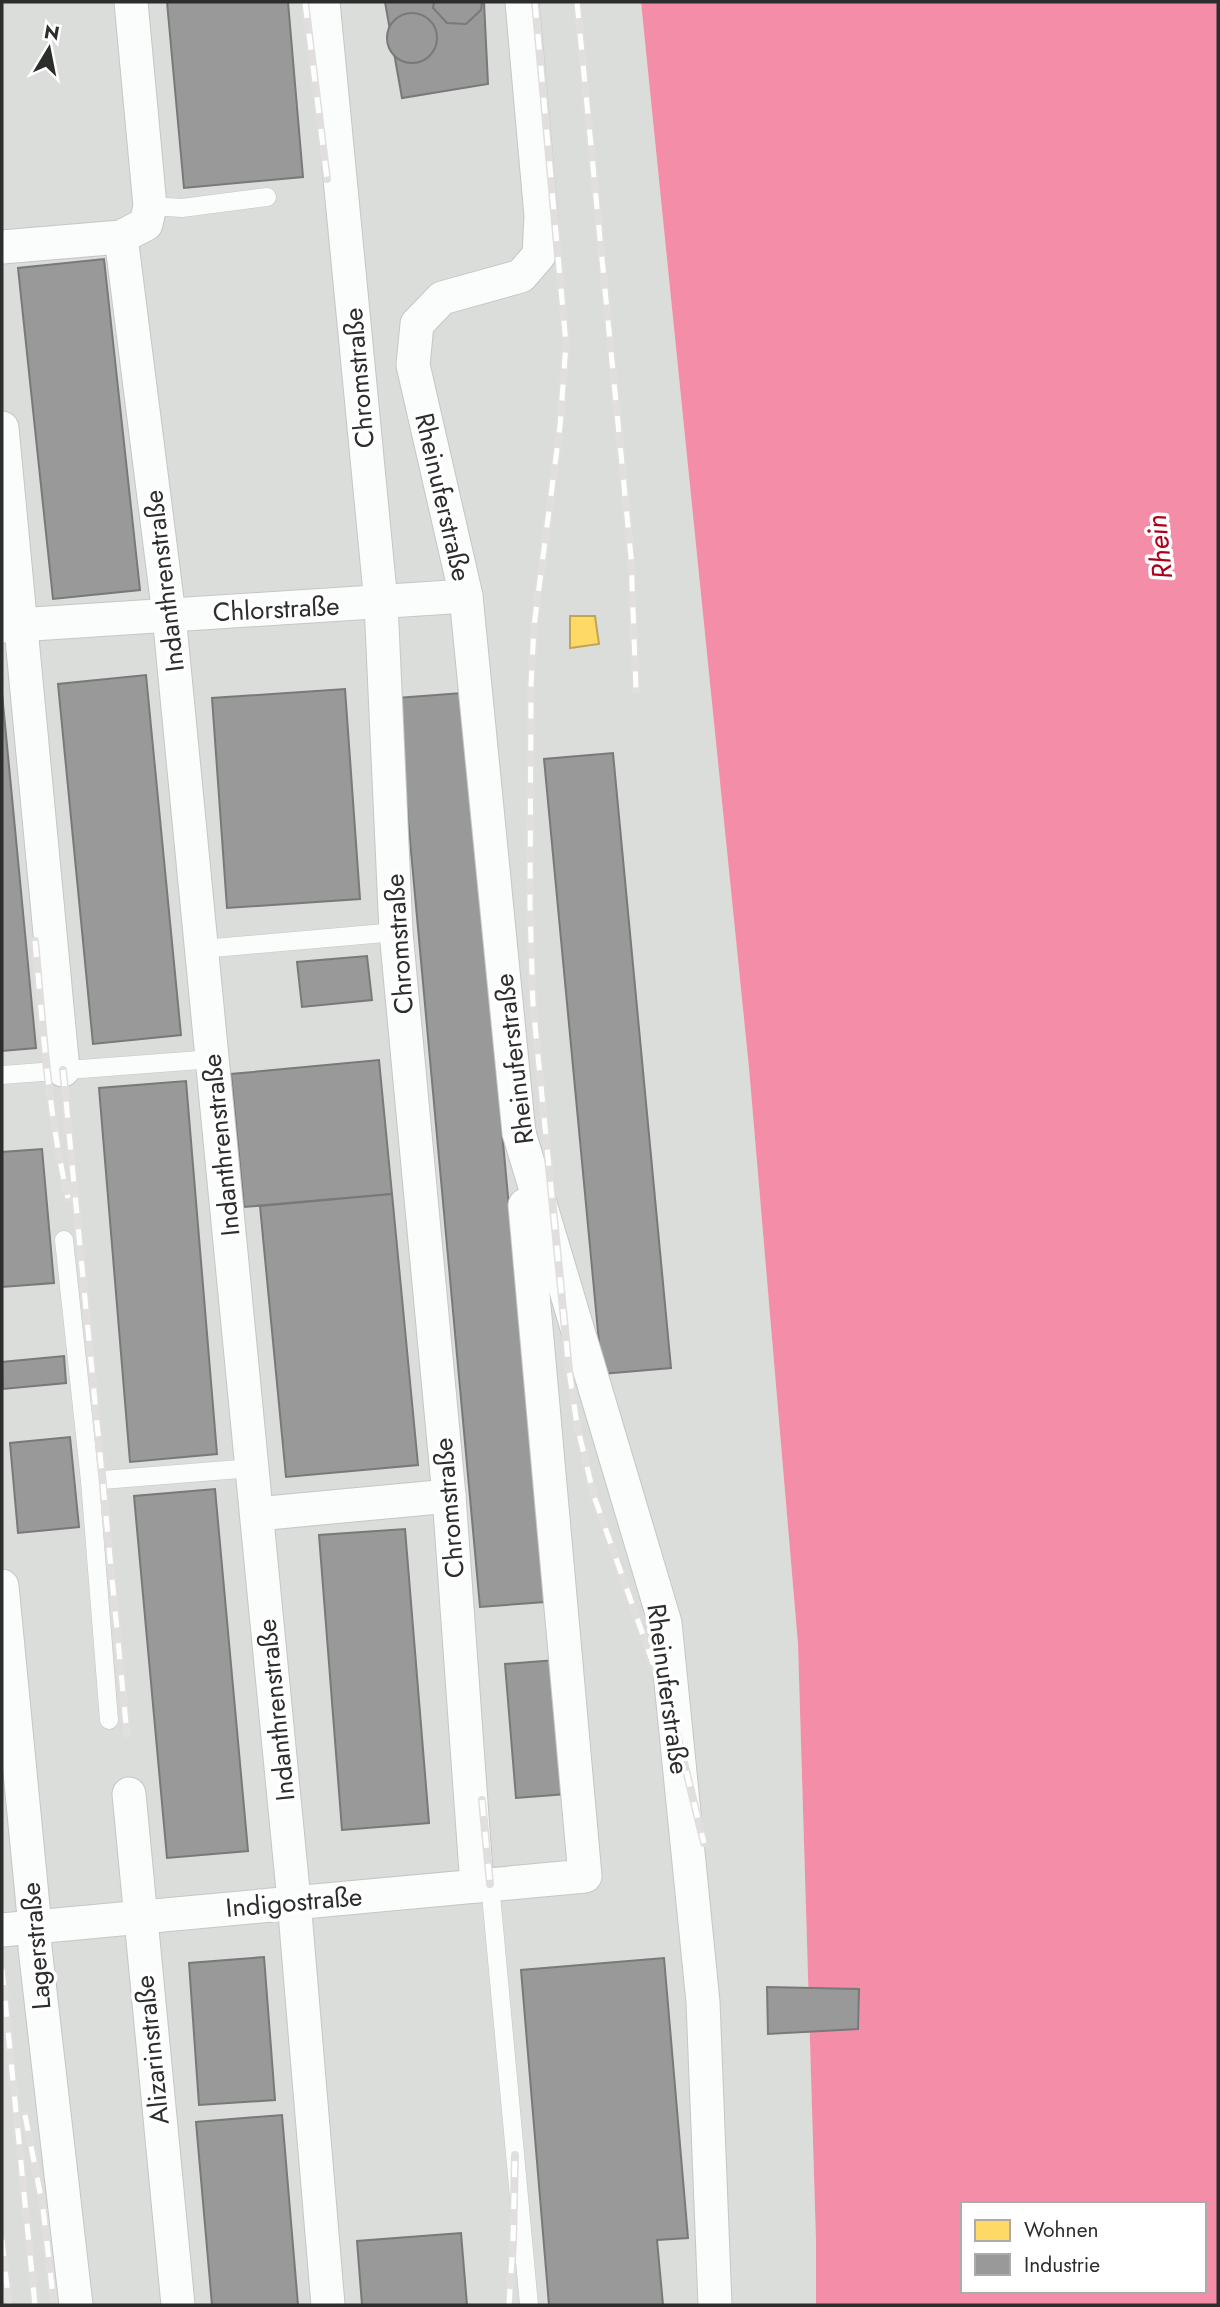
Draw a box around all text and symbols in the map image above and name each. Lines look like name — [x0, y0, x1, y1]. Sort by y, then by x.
north arrow — [14, 14, 84, 84]
text: N — [42, 18, 62, 47]
street label: Chromstraße — [334, 306, 384, 450]
street label: Rheinuferstraße — [405, 409, 481, 585]
street label: Indanthrenstraße — [134, 488, 194, 674]
water label: Rhein — [1136, 513, 1183, 581]
street label: Chlorstraße — [212, 587, 340, 631]
street label: Chromstraße — [375, 873, 423, 1015]
street label: Rheinuferstraße — [485, 972, 543, 1146]
street label: Indanthrenstraße — [193, 1052, 249, 1238]
street label: Chromstraße — [424, 1436, 474, 1580]
street label: Rheinuferstraße — [637, 1601, 699, 1777]
street label: Indanthrenstraße — [248, 1617, 304, 1803]
street label: Indigostraße — [224, 1877, 364, 1927]
street label: Lagerstraße — [12, 1881, 60, 2011]
street label: Alizarinstraße — [125, 1973, 179, 2127]
legend — [961, 2202, 1206, 2293]
text: Wohnen — [1024, 2215, 1098, 2245]
text: Industrie — [1024, 2250, 1100, 2280]

